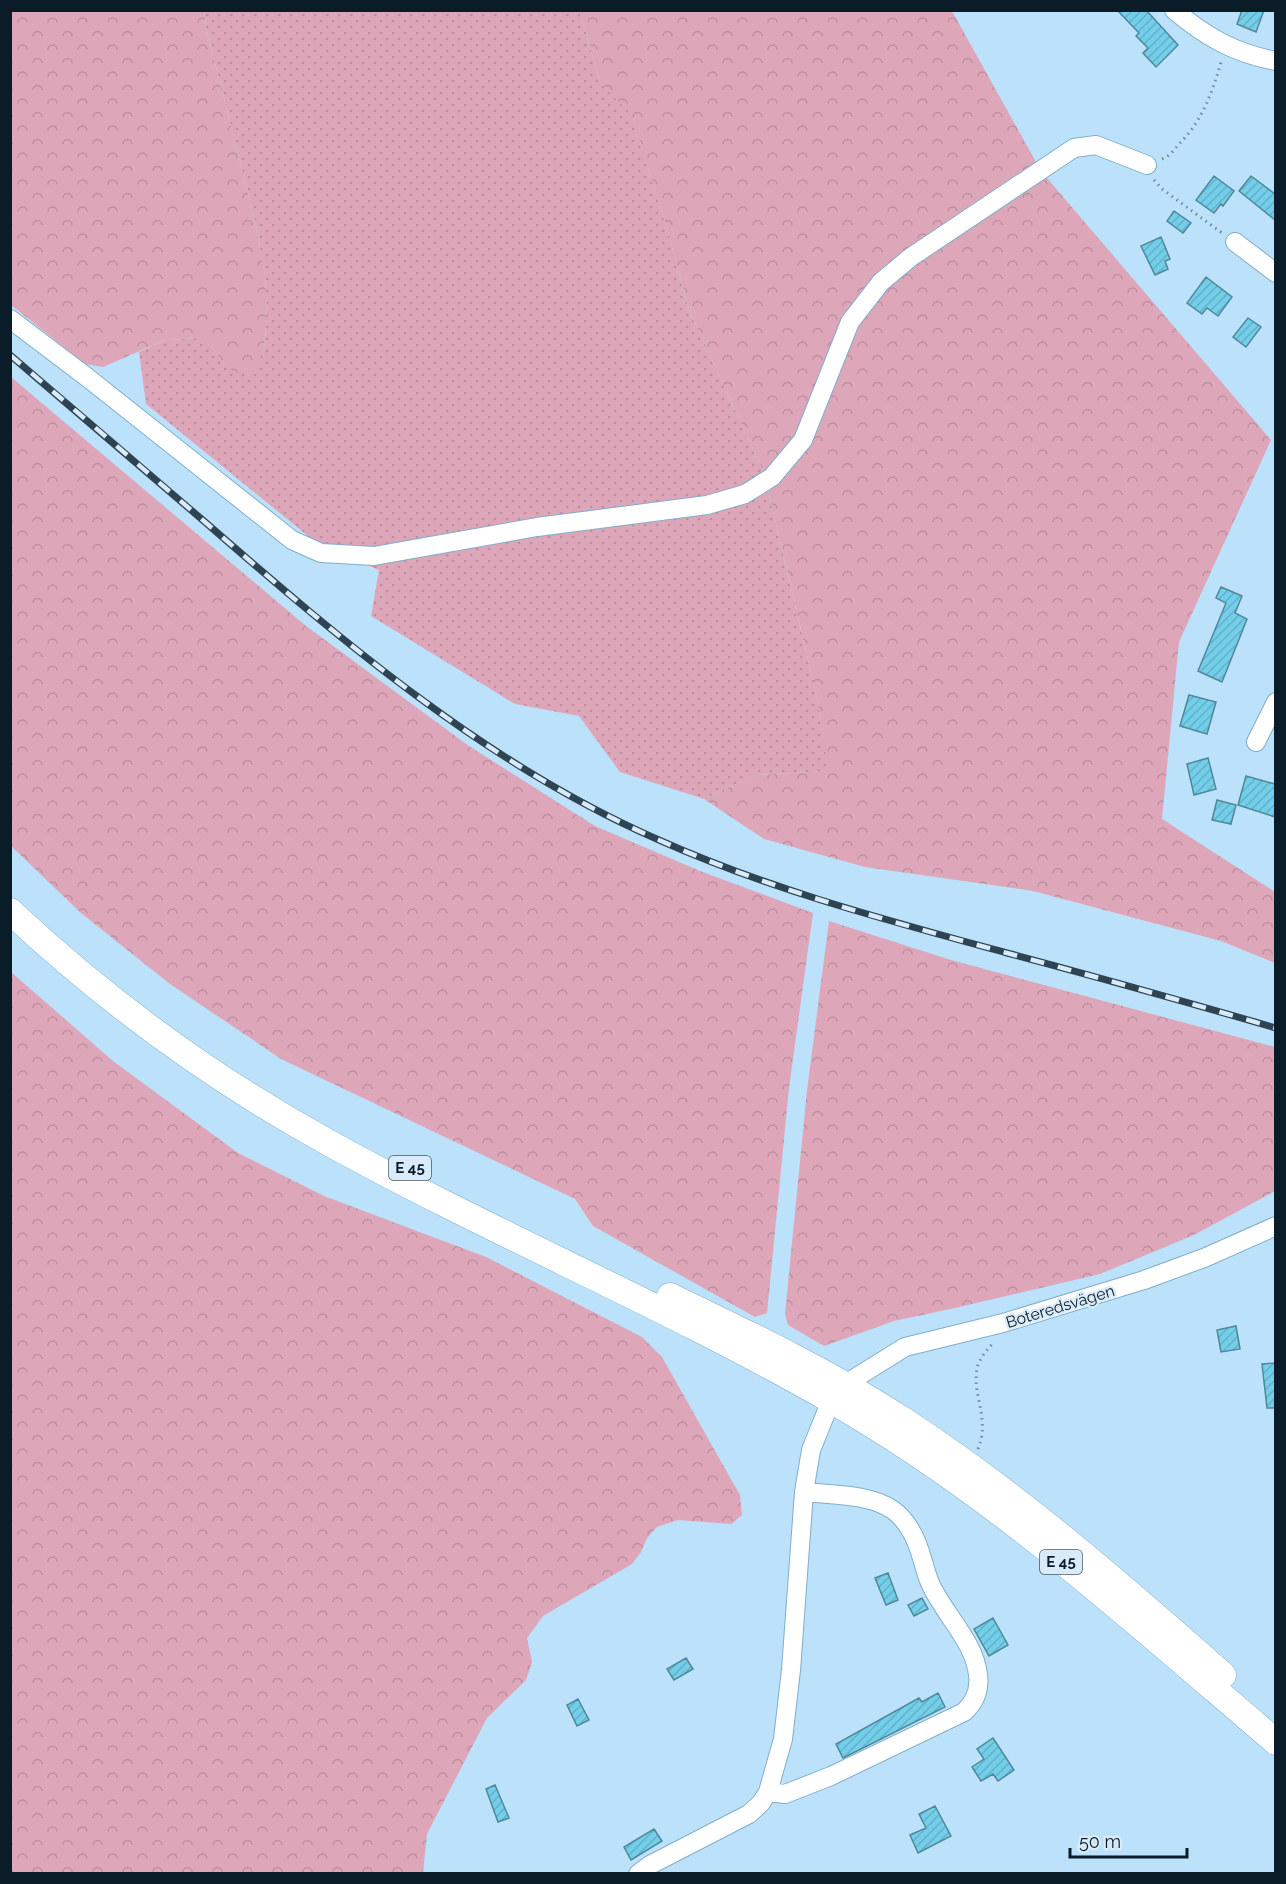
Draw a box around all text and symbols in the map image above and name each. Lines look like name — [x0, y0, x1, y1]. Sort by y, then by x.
road number: E 45 — [389, 1156, 431, 1180]
street label: Boteredsvägen — [1004, 1281, 1117, 1332]
road number: E 45 — [1040, 1550, 1082, 1574]
scale bar — [1070, 1821, 1187, 1859]
text: 50 m — [1079, 1831, 1121, 1852]

